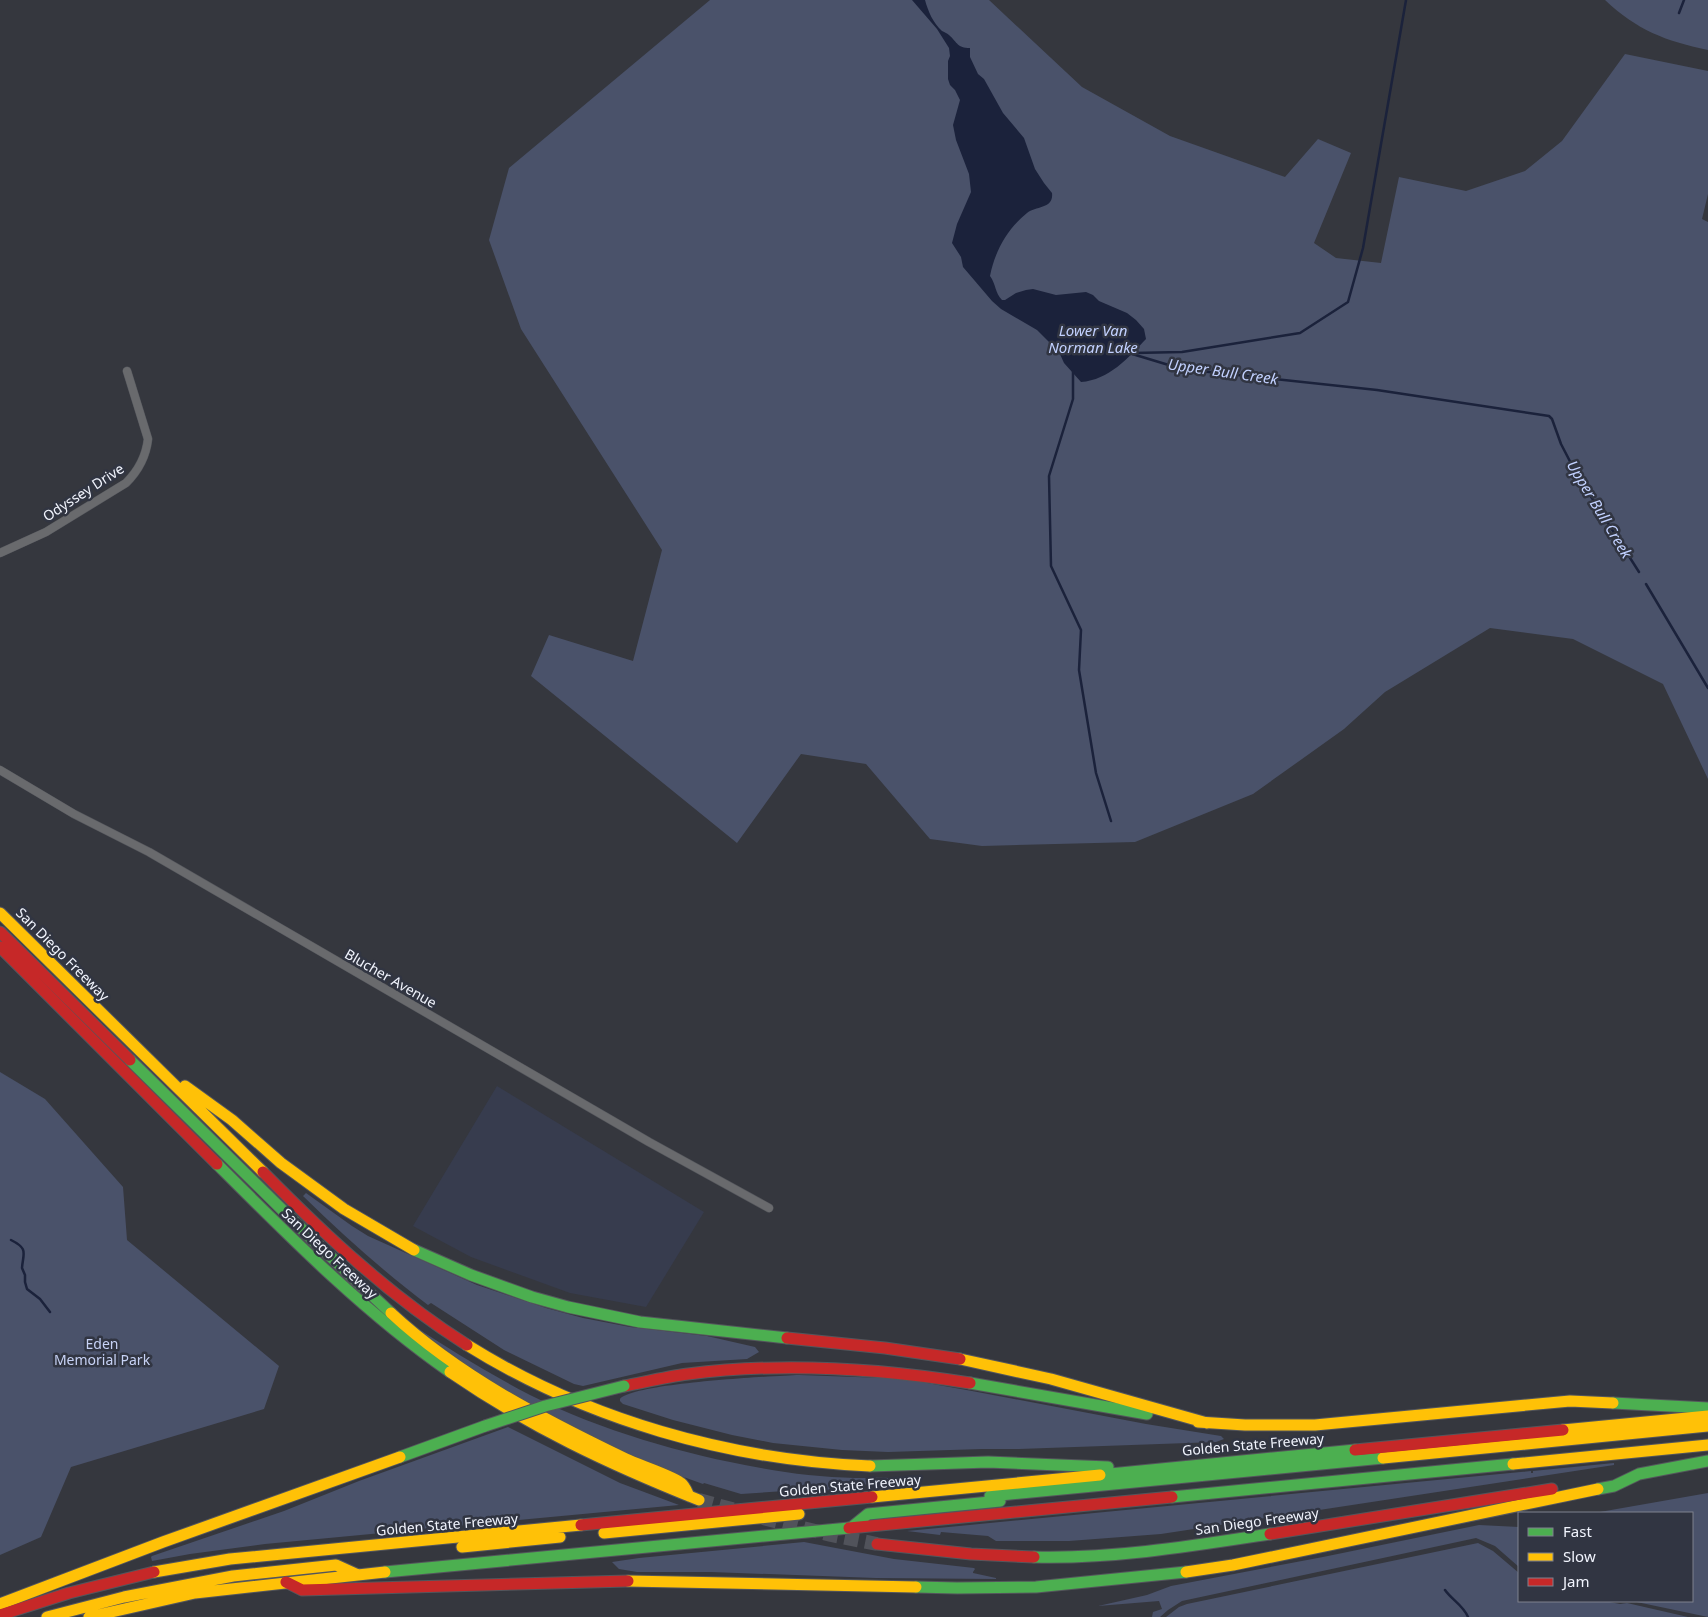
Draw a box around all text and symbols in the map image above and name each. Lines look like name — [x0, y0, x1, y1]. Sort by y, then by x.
water label: Lower Van Norman Lake — [1048, 320, 1138, 357]
water label: Upper Bull Creek — [1167, 353, 1280, 389]
water label: Upper Bull Creek — [1563, 456, 1637, 562]
street label: Odyssey Drive — [39, 459, 127, 525]
street label: San Diego Freeway — [12, 903, 114, 1005]
street label: Blucher Avenue — [342, 944, 441, 1012]
street label: San Diego Freeway — [278, 1204, 383, 1303]
park label: Eden Memorial Park — [54, 1334, 151, 1369]
street label: Golden State Freeway — [1181, 1428, 1326, 1460]
street label: Golden State Freeway — [778, 1469, 923, 1501]
street label: San Diego Freeway — [1194, 1503, 1321, 1539]
street label: Golden State Freeway — [375, 1508, 520, 1540]
legend — [1518, 1512, 1693, 1602]
text: Fast — [1563, 1521, 1592, 1541]
text: Slow — [1563, 1546, 1596, 1566]
text: Jam — [1561, 1571, 1590, 1591]

